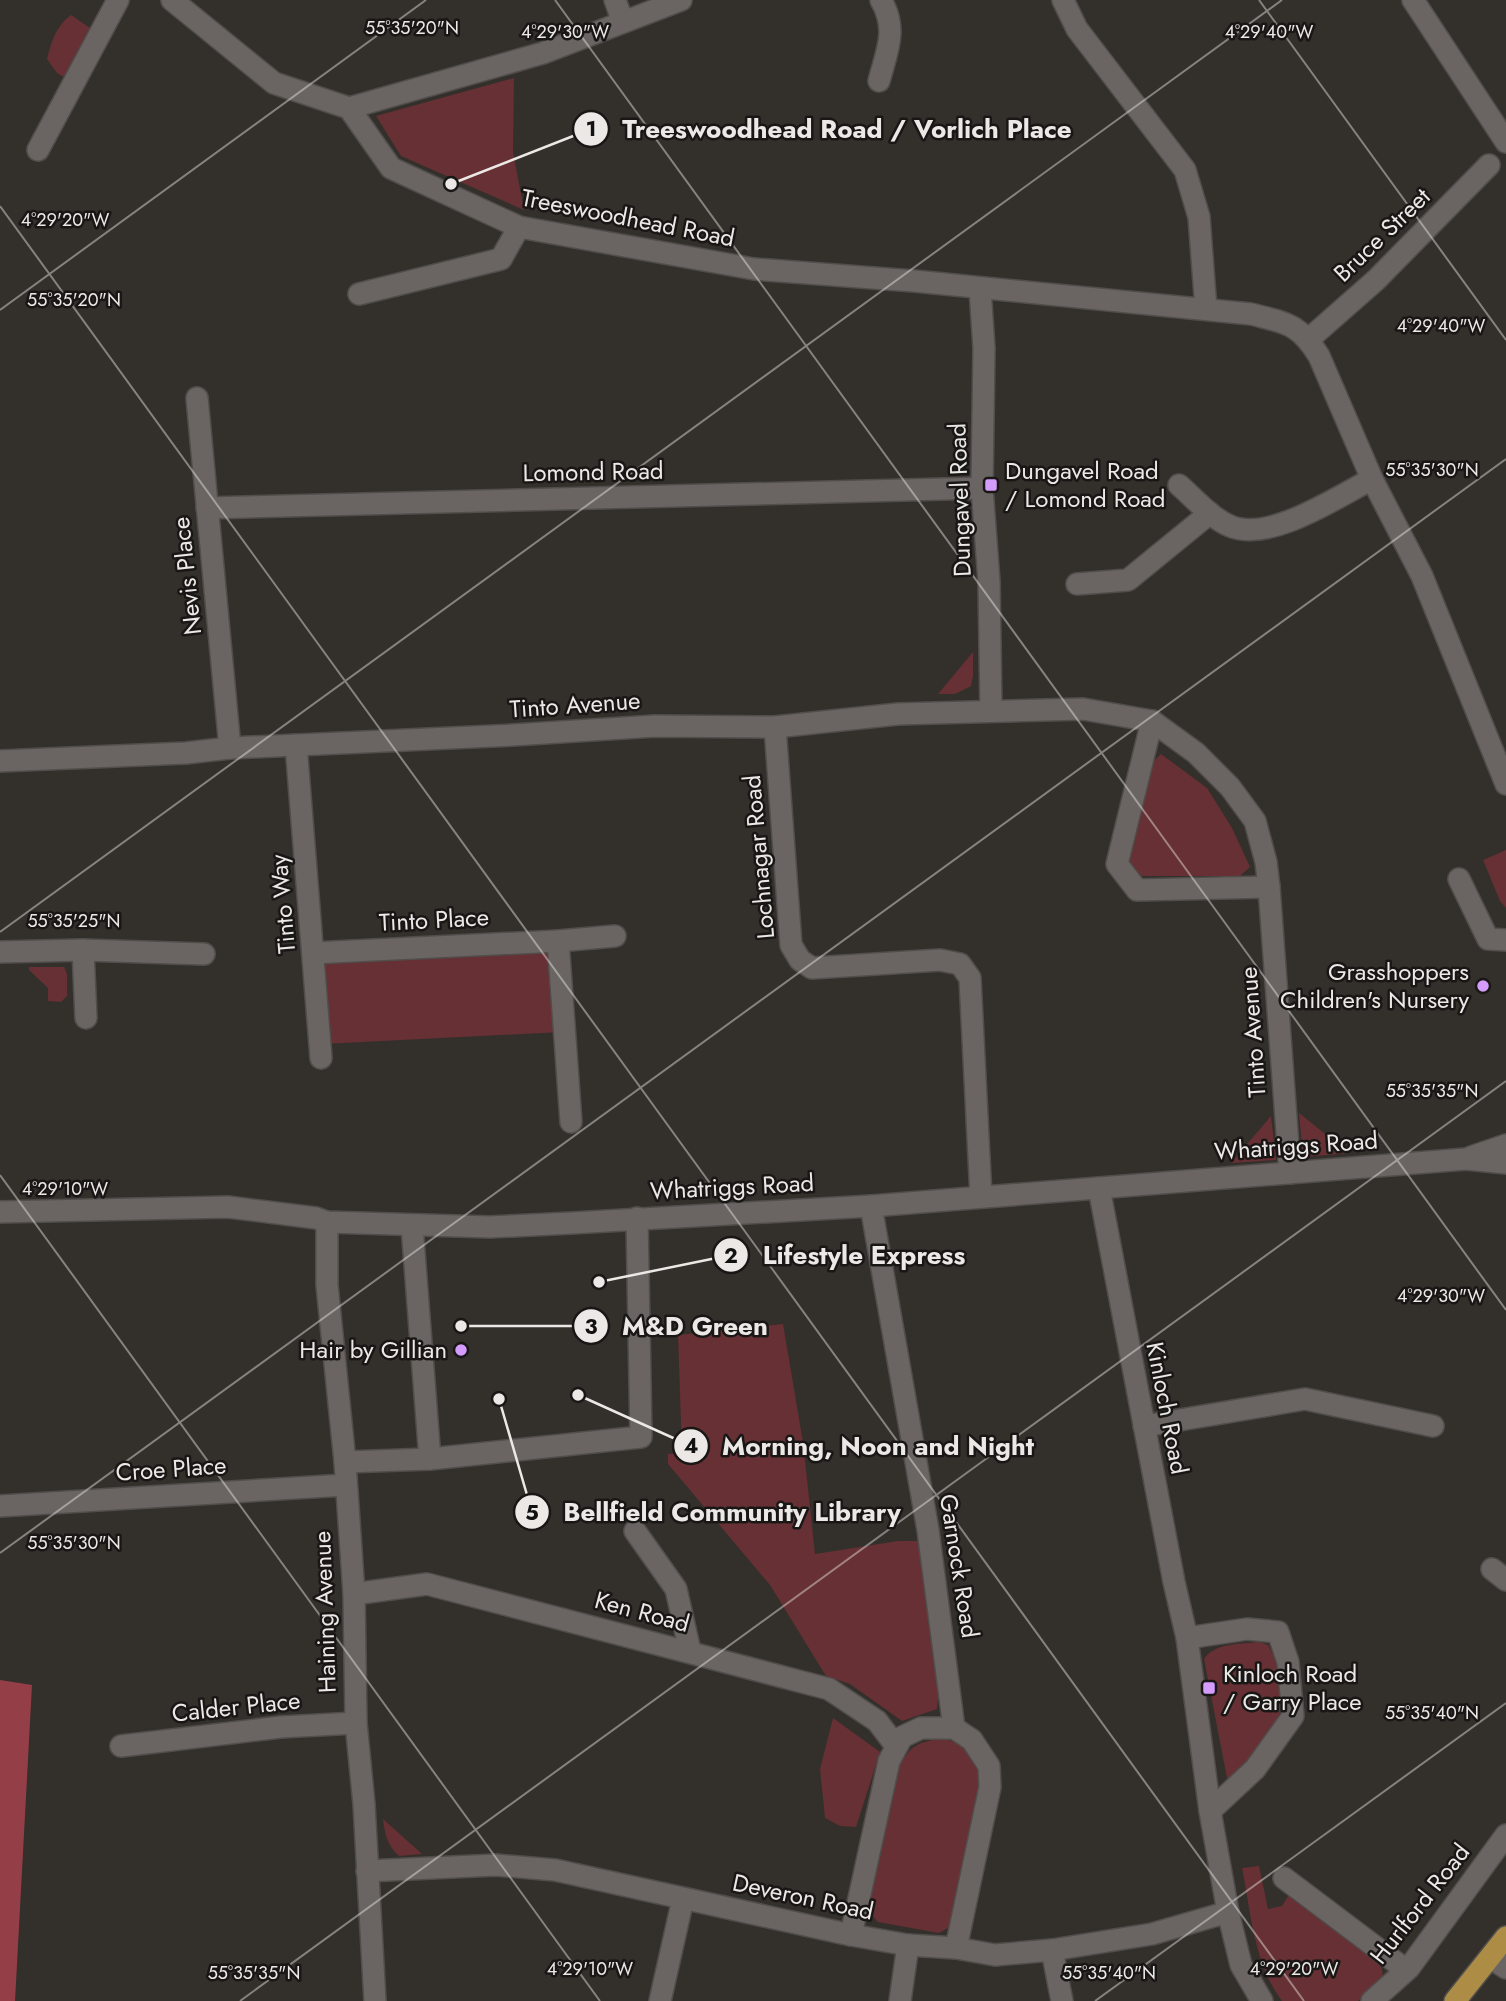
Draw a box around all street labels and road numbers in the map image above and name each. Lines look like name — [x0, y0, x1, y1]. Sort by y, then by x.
street label: Bruce Street — [1325, 179, 1438, 290]
street label: Treeswoodhead Road — [519, 180, 738, 255]
street label: Dungavel Road — [939, 423, 980, 577]
street label: Lomond Road — [522, 453, 664, 490]
street label: Nevis Place — [163, 515, 210, 637]
street label: Tinto Avenue — [508, 682, 641, 727]
street label: Lochnagar Road — [734, 774, 783, 941]
street label: Tinto Way — [261, 853, 304, 955]
street label: Tinto Place — [378, 899, 490, 940]
street label: Tinto Avenue — [1230, 966, 1275, 1099]
street label: Whatriggs Road — [1213, 1122, 1379, 1169]
street label: Whatriggs Road — [649, 1165, 815, 1208]
street label: Kinloch Road — [1138, 1339, 1197, 1477]
street label: Croe Place — [114, 1447, 228, 1490]
street label: Garnock Road — [931, 1492, 988, 1640]
street label: Haining Avenue — [304, 1530, 345, 1694]
street label: Ken Road — [591, 1582, 693, 1641]
street label: Calder Place — [170, 1682, 302, 1731]
street label: Hurlford Road — [1361, 1836, 1478, 1971]
street label: Deveron Road — [729, 1864, 877, 1929]

